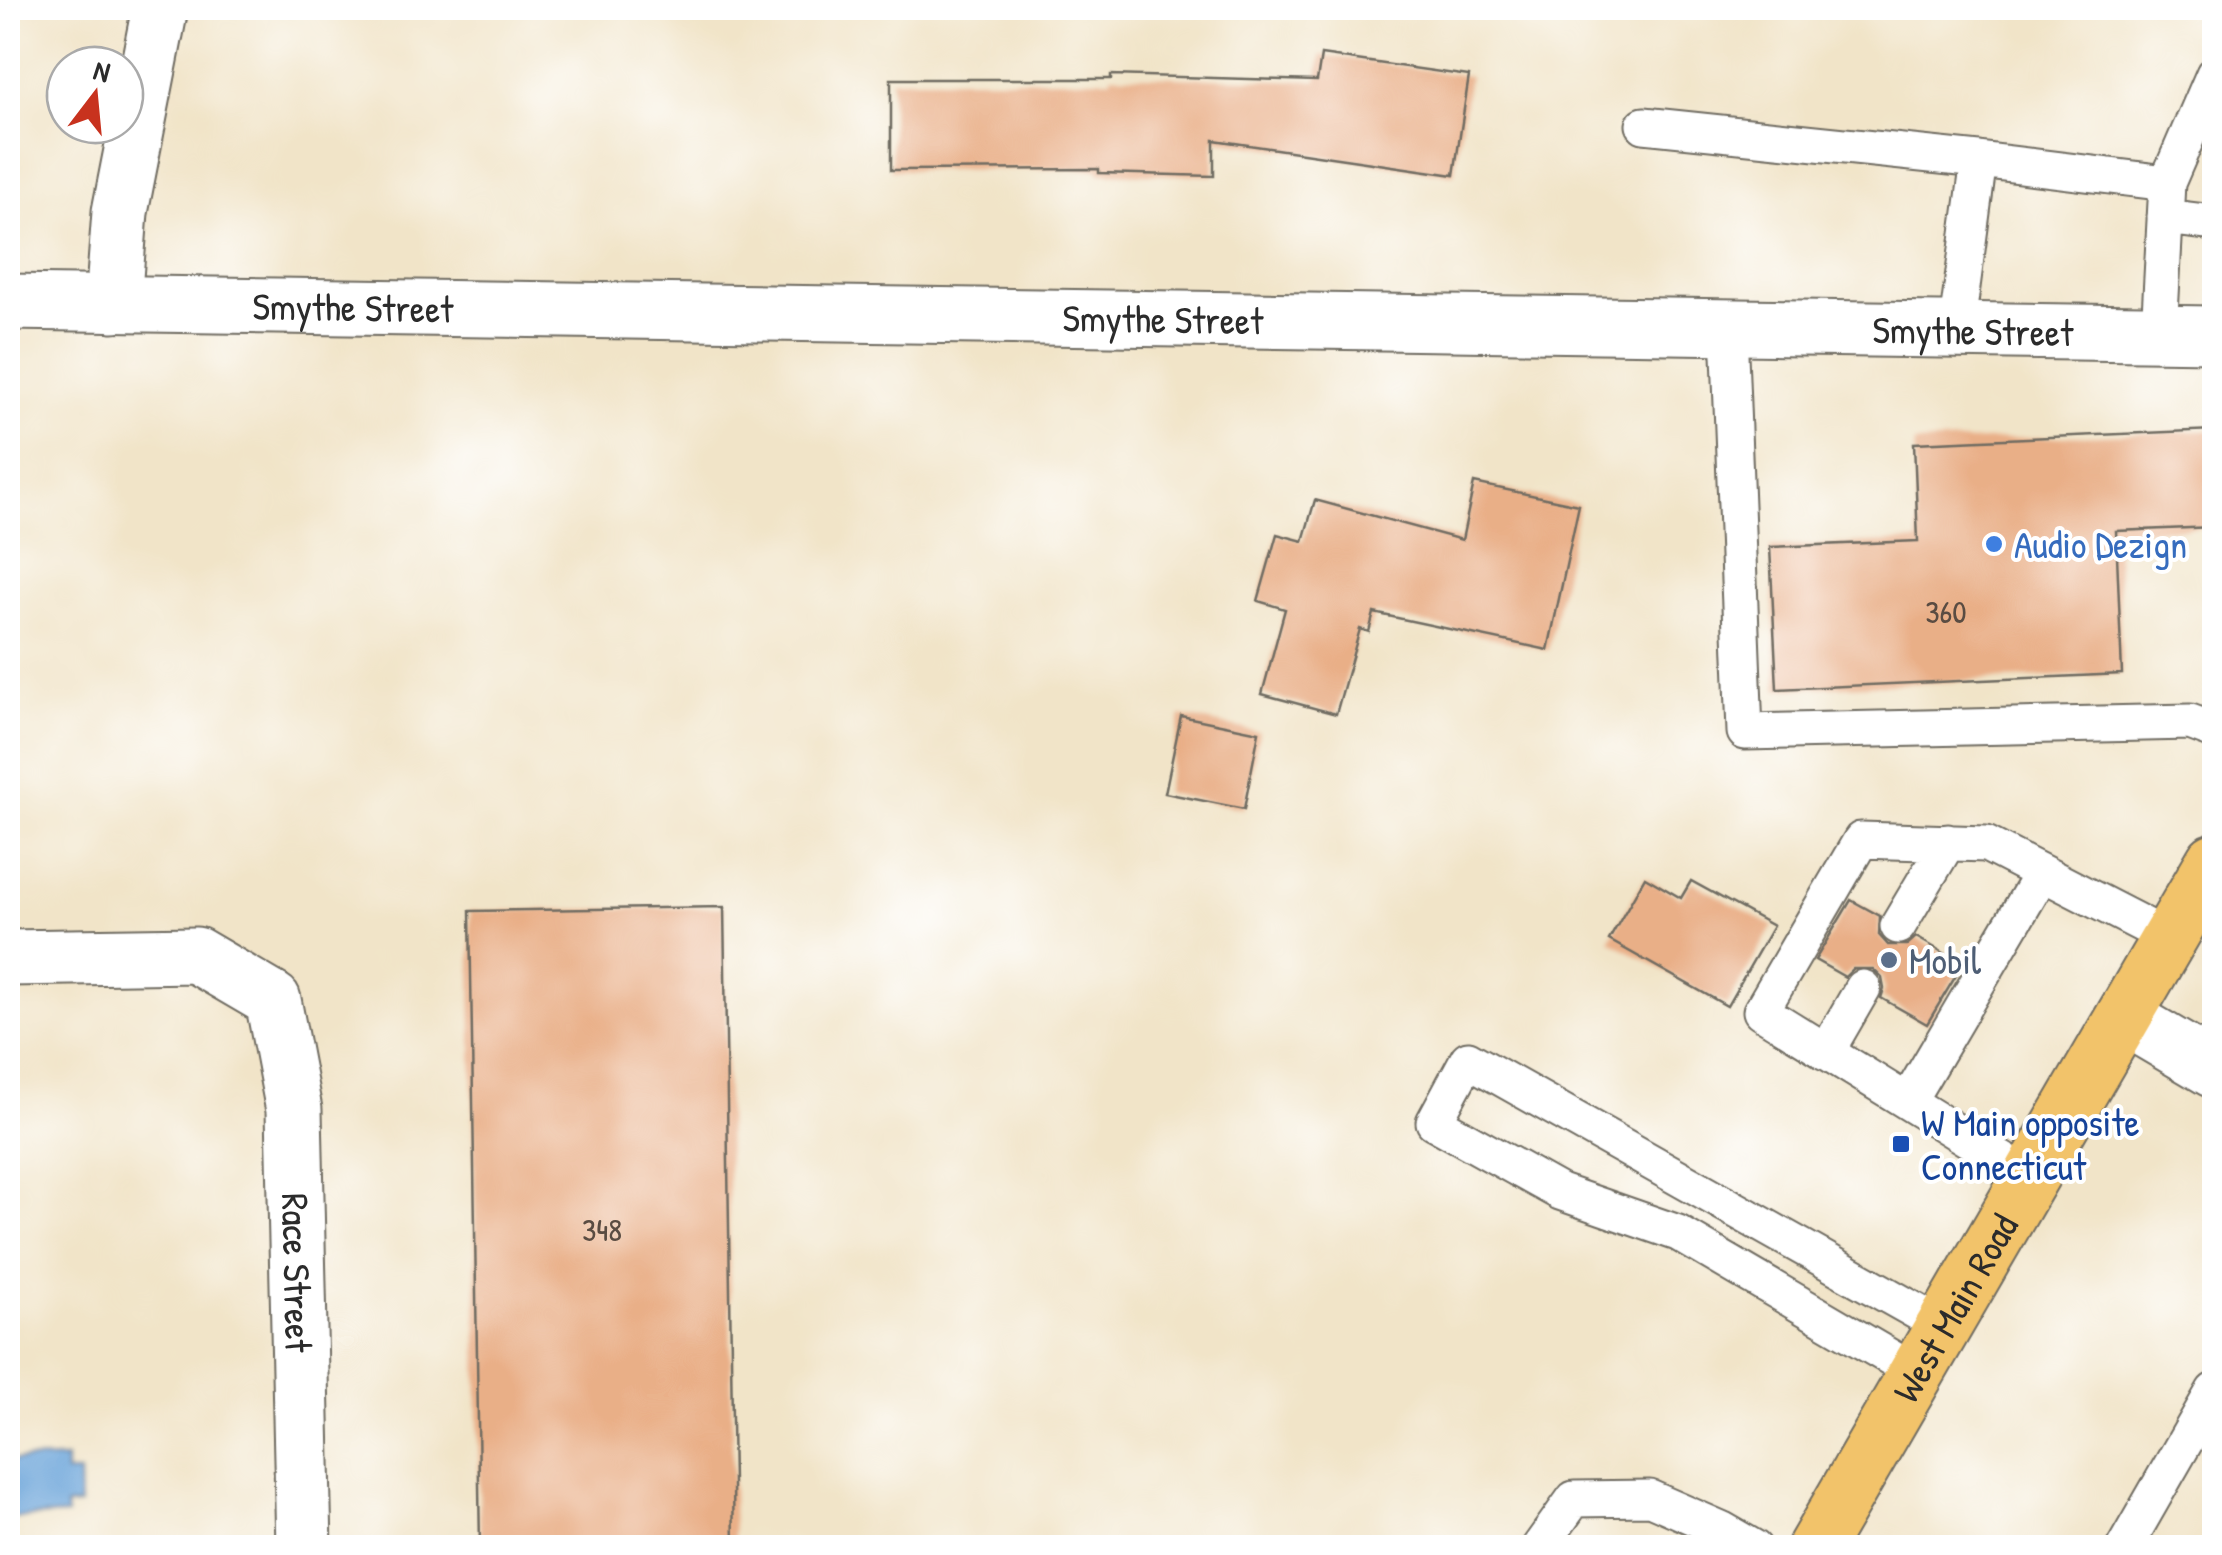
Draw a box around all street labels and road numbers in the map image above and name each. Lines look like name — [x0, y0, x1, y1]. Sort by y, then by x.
street label: Smythe Street — [252, 280, 455, 334]
street label: Smythe Street — [1062, 291, 1265, 346]
street label: Smythe Street — [1872, 303, 2074, 358]
street label: Race Street — [270, 1193, 326, 1354]
street label: West Main Road — [1880, 1204, 2030, 1411]

